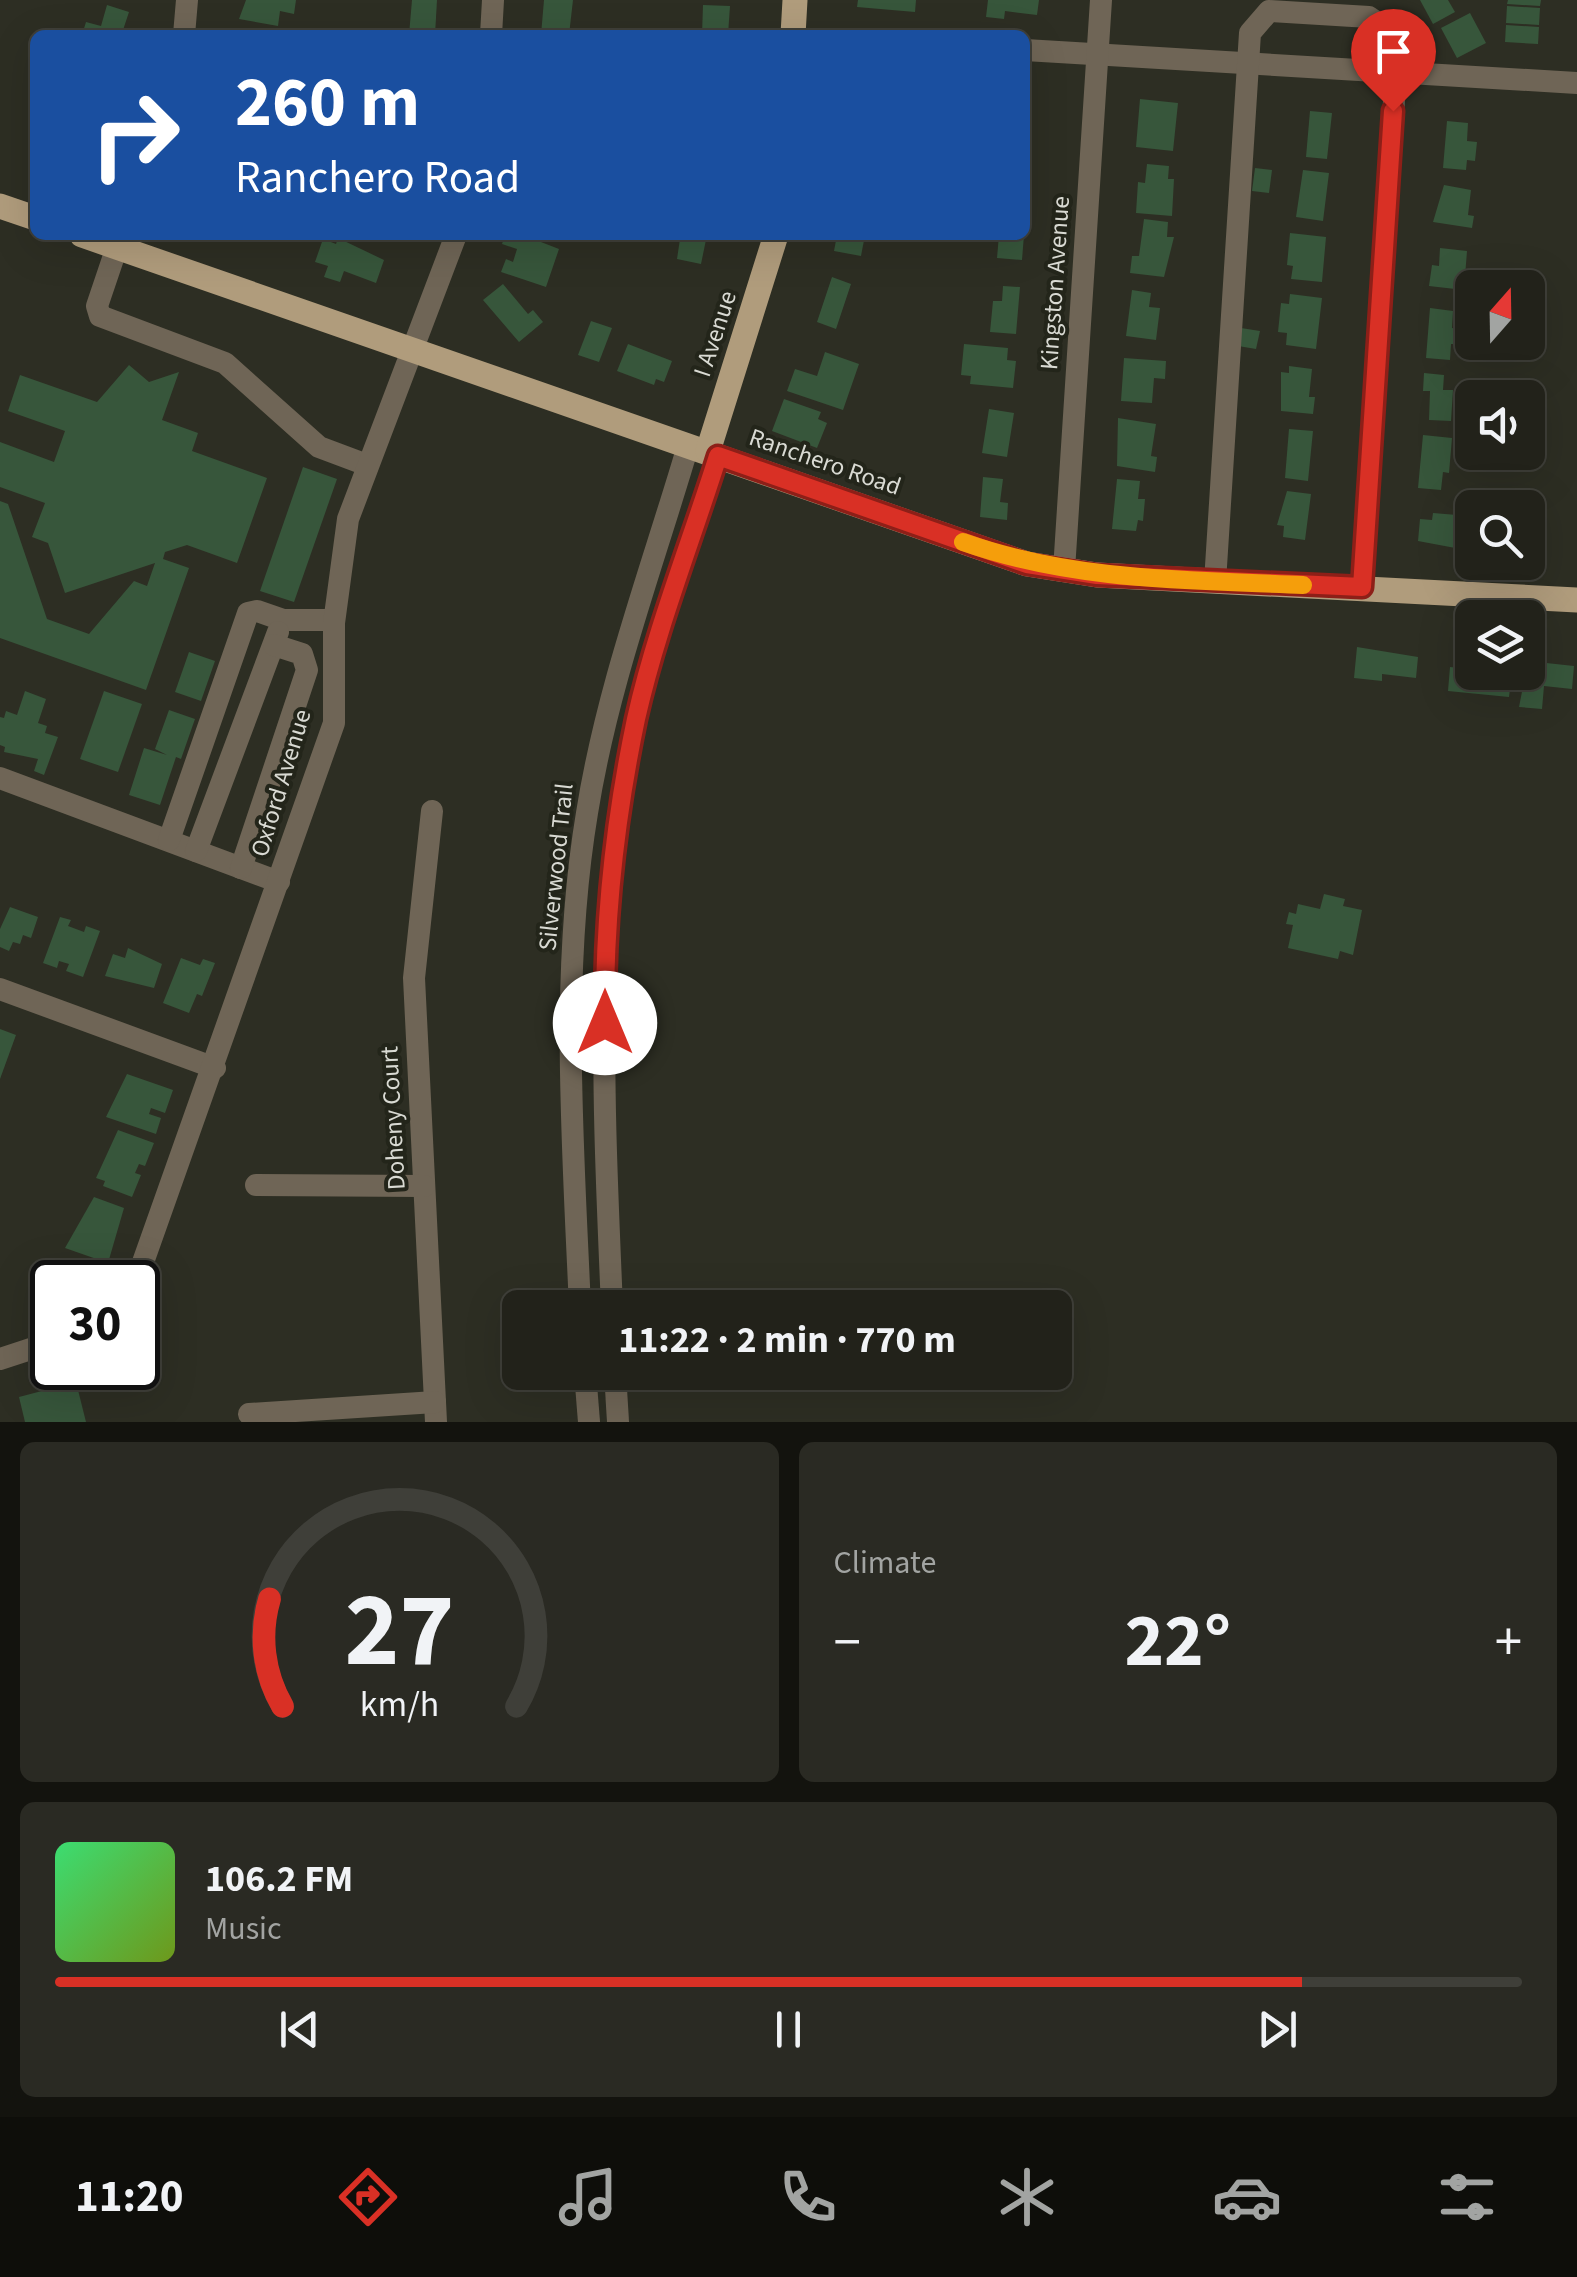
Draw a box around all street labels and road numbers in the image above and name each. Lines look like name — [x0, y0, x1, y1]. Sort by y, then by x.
street label: Kingston Avenue — [1031, 195, 1079, 371]
street label: I Avenue — [684, 286, 746, 382]
street label: Ranchero Road — [744, 419, 906, 505]
street label: Oxford Avenue — [242, 705, 320, 861]
street label: Silverwood Trail — [529, 781, 583, 953]
street label: Doheny Court — [371, 1045, 415, 1191]

